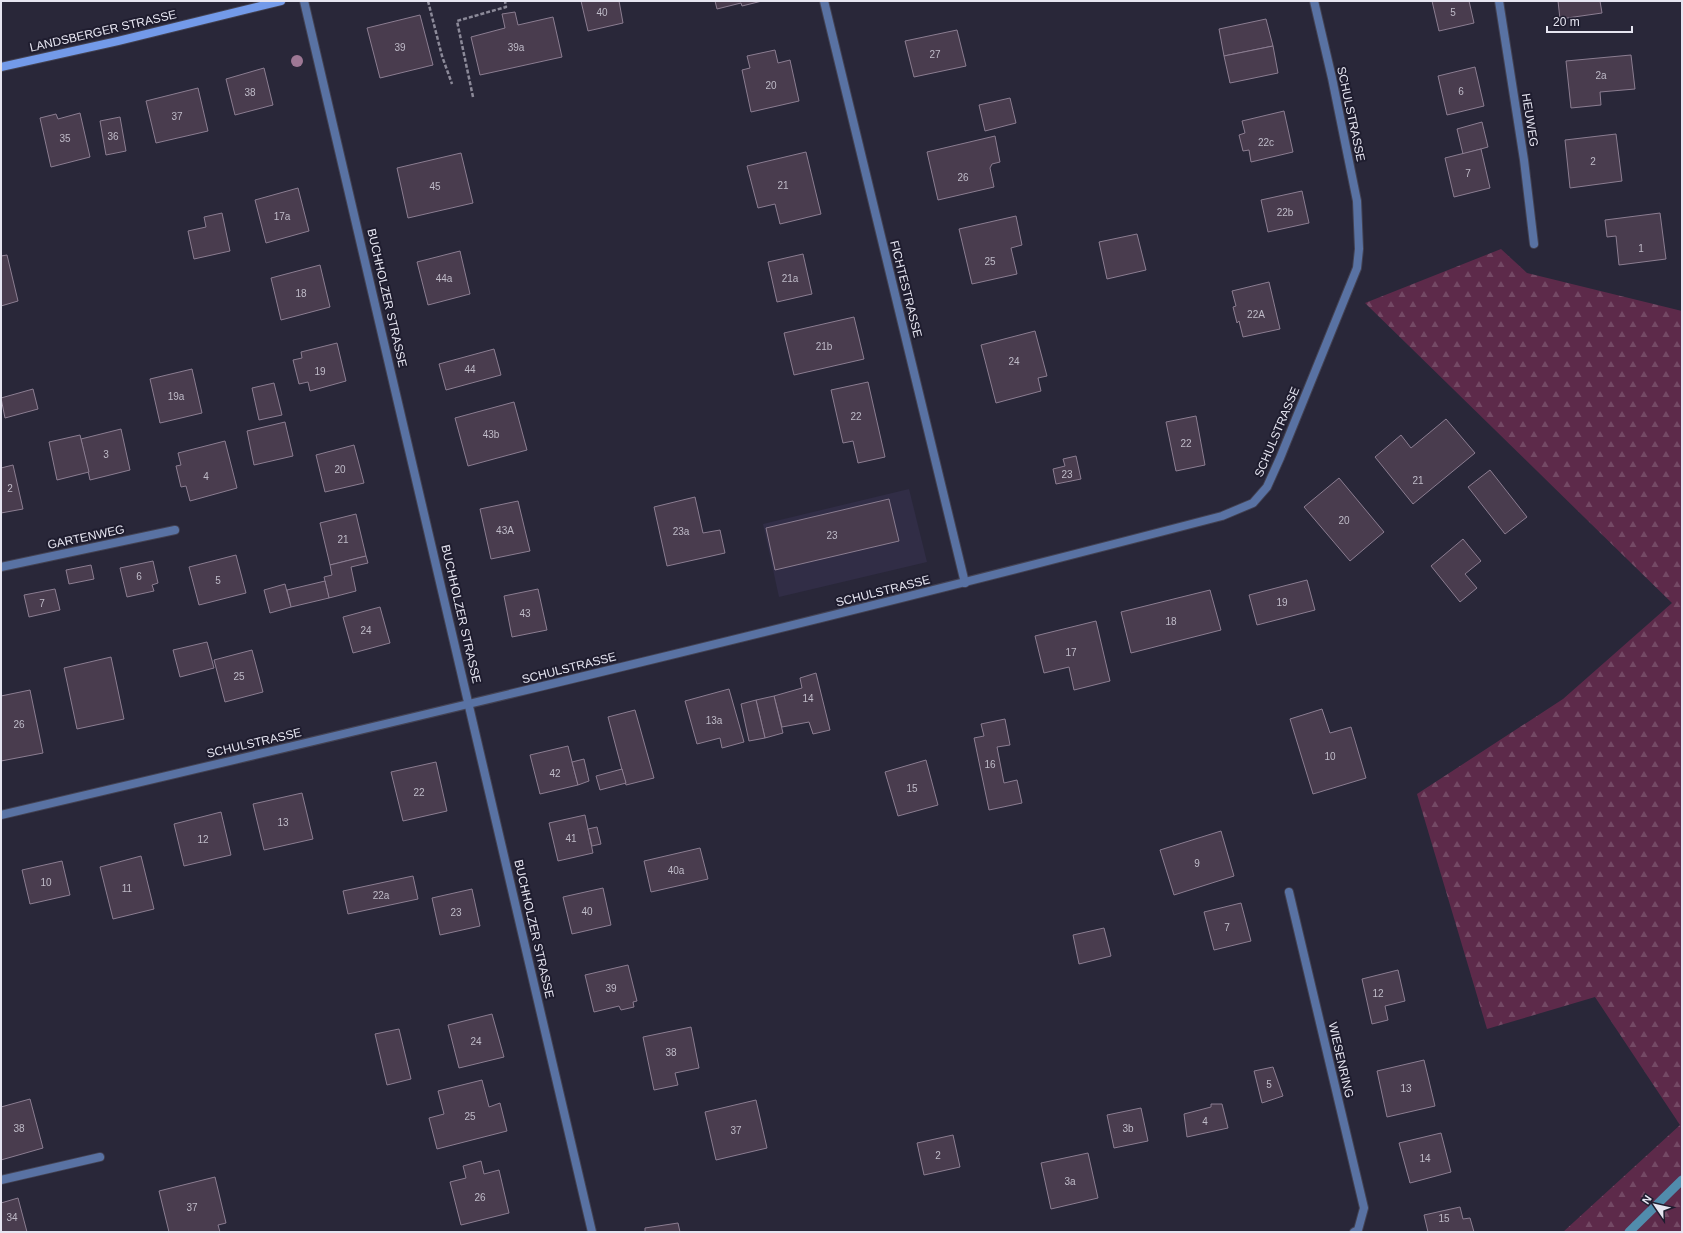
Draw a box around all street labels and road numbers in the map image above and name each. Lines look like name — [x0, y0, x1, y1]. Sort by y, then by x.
street label: LANDSBERGER STRASSE — [28, 7, 178, 55]
street label: SCHULSTRASSE — [1334, 65, 1368, 163]
street label: HEUWEG — [1519, 92, 1541, 148]
street label: BUCHHOLZER STRASSE — [364, 227, 410, 369]
street label: FICHTESTRASSE — [887, 239, 925, 339]
street label: SCHULSTRASSE — [1252, 385, 1302, 479]
street label: GARTENWEG — [46, 522, 126, 552]
street label: BUCHHOLZER STRASSE — [438, 543, 484, 685]
street label: SCHULSTRASSE — [834, 573, 932, 609]
street label: SCHULSTRASSE — [520, 650, 618, 686]
street label: SCHULSTRASSE — [205, 725, 303, 761]
street label: BUCHHOLZER STRASSE — [511, 858, 557, 1000]
street label: WIESENRING — [1325, 1021, 1357, 1099]

